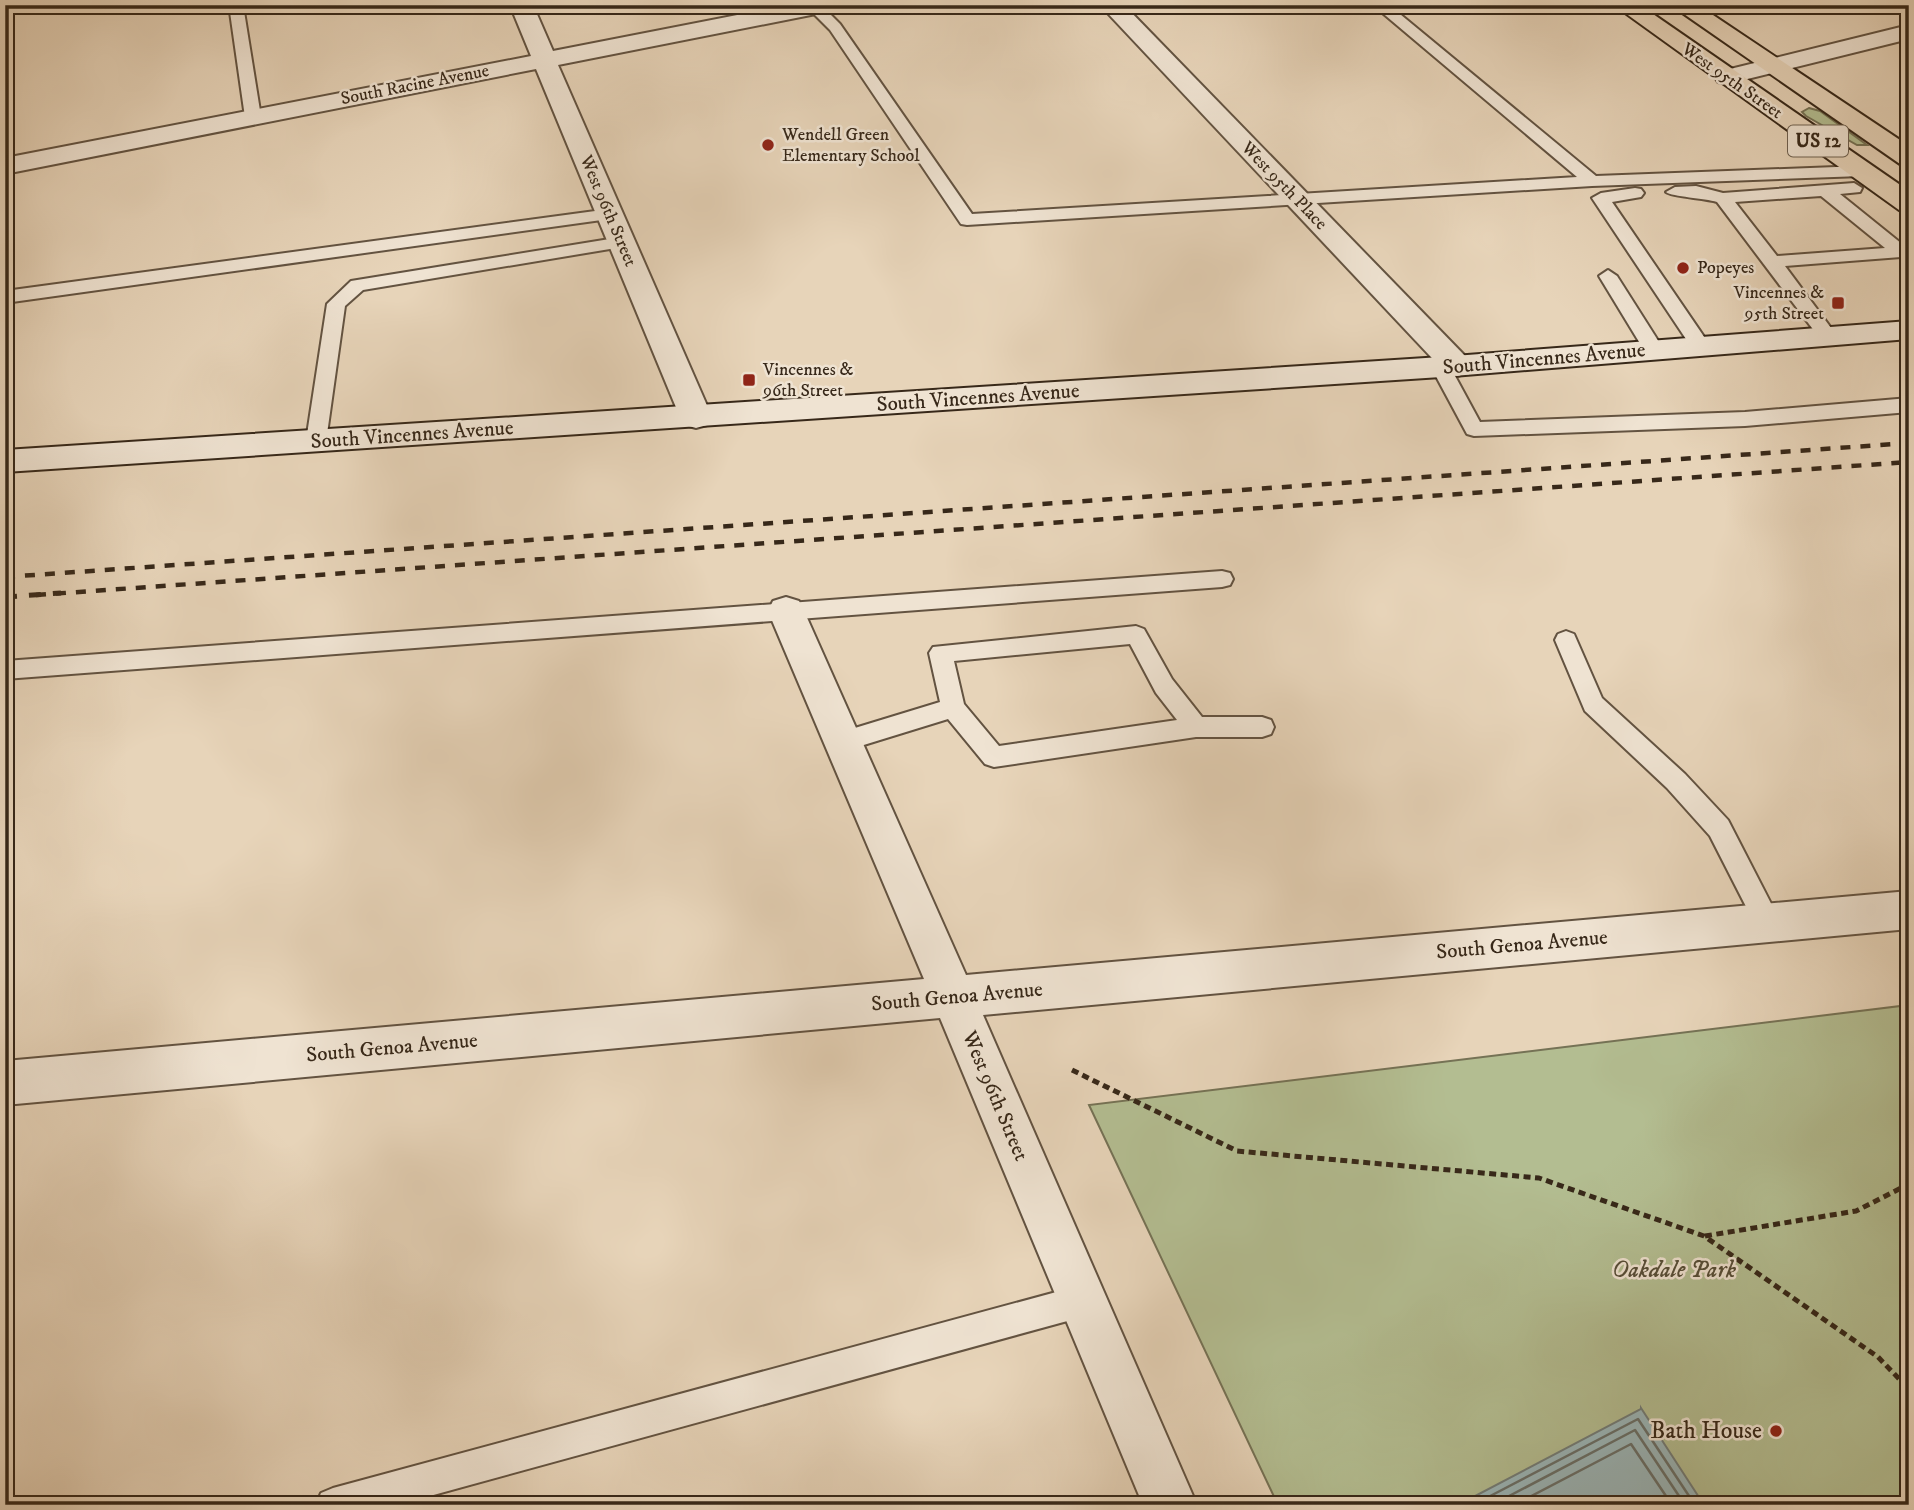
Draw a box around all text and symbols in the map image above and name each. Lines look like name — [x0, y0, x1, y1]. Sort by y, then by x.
street label: West 95th Street — [1676, 37, 1787, 124]
street label: South Racine Avenue — [339, 60, 491, 110]
place label: Wendell Green Elementary School — [781, 124, 920, 167]
road number: US 12 — [1788, 125, 1848, 156]
marker: Wendell Green Elementary School — [760, 137, 776, 153]
street label: West 95th Place — [1236, 137, 1332, 235]
street label: West 96th Street — [574, 151, 641, 270]
place label: Popeyes — [1697, 257, 1754, 279]
marker: Popeyes — [1675, 260, 1691, 276]
place label: Vincennes & 95th Street — [1733, 282, 1824, 325]
marker: Vincennes & 95th Street — [1830, 295, 1846, 311]
street label: South Vincennes Avenue — [1442, 337, 1647, 381]
place label: Vincennes & 96th Street — [762, 359, 854, 402]
marker: Vincennes & 96th Street — [741, 372, 757, 388]
street label: South Vincennes Avenue — [876, 378, 1081, 418]
street label: South Vincennes Avenue — [310, 415, 515, 455]
street label: South Genoa Avenue — [1435, 925, 1609, 965]
street label: South Genoa Avenue — [870, 977, 1044, 1017]
street label: West 96th Street — [956, 1026, 1034, 1165]
street label: South Genoa Avenue — [305, 1028, 479, 1068]
park label: Oakdale Park — [1612, 1255, 1736, 1285]
place label: Bath House — [1650, 1416, 1762, 1446]
marker: Bath House — [1768, 1423, 1784, 1439]

